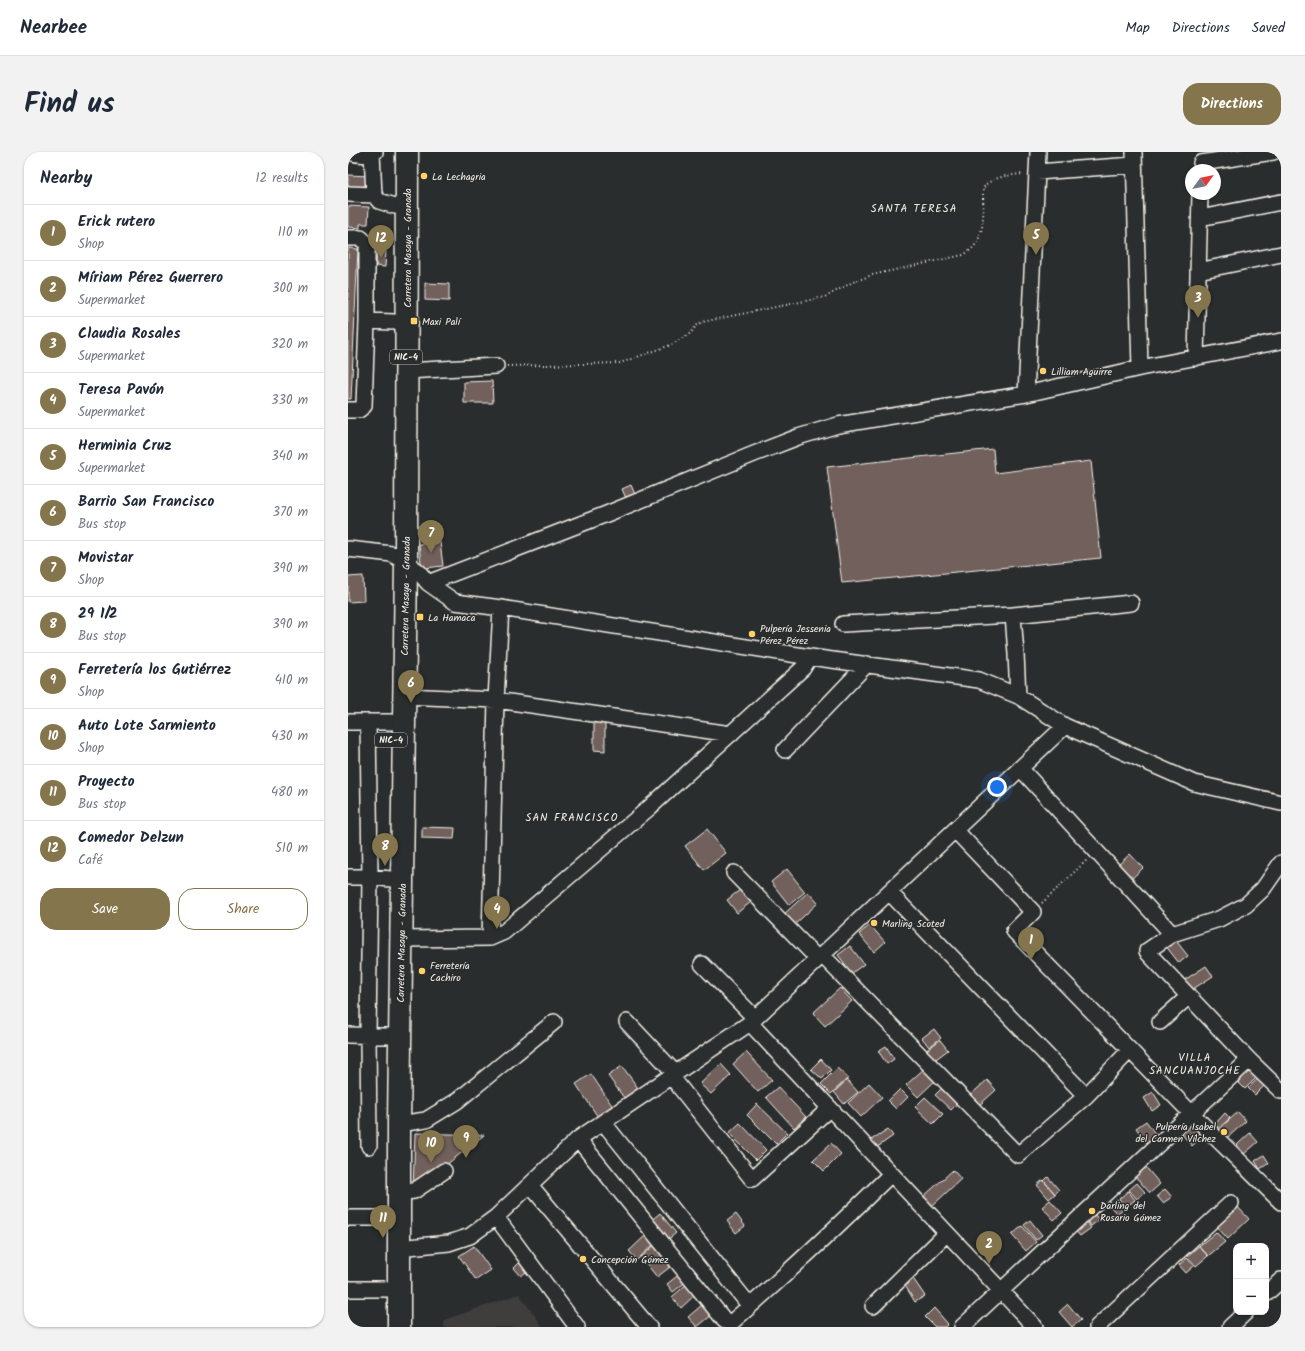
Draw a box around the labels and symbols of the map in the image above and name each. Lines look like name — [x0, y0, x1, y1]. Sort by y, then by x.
north arrow — [1185, 164, 1221, 200]
place label: La Lechagria — [432, 169, 486, 185]
marker: La Lechagria — [419, 171, 429, 181]
street label: Carretera Masaya - Granada — [400, 188, 416, 308]
district label: SANTA TERESA — [871, 200, 957, 218]
pin: 5 — [1023, 222, 1049, 255]
pin: 12 — [368, 225, 394, 258]
pin: 3 — [1185, 285, 1211, 318]
place label: Maxi Palí — [422, 314, 462, 330]
marker: Maxi Palí — [409, 316, 419, 326]
road number: NIC-4 — [390, 350, 422, 364]
place label: Lilliam Aguirre — [1051, 364, 1112, 380]
marker: Lilliam Aguirre — [1038, 366, 1048, 376]
pin: 7 — [418, 520, 444, 553]
street label: Carretera Masaya - Granada — [397, 536, 415, 656]
place label: La Hamaca — [428, 610, 476, 626]
marker: La Hamaca — [415, 612, 425, 622]
place label: Pulpería Jessenia Pérez Pérez — [760, 621, 831, 649]
marker: Pulpería Jessenia Pérez Pérez — [747, 629, 757, 639]
pin: 6 — [398, 670, 424, 703]
road number: NIC-4 — [375, 733, 407, 747]
your location — [987, 777, 1007, 797]
district label: SAN FRANCISCO — [526, 809, 618, 827]
pin: 8 — [372, 833, 398, 866]
street label: Carretera Masaya - Granada — [393, 883, 411, 1003]
pin: 4 — [484, 896, 510, 929]
place label: Marling Scoted — [882, 916, 945, 932]
marker: Marling Scoted — [869, 918, 879, 928]
pin: 1 — [1018, 927, 1044, 960]
place label: Ferretería Cachiro — [430, 958, 470, 986]
marker: Ferretería Cachiro — [417, 966, 427, 976]
district label: VILLA SANCUANJOCHE — [1149, 1049, 1241, 1080]
place label: Pulpería Isabel del Carmen Vílchez — [1135, 1119, 1217, 1147]
pin: 9 — [453, 1125, 479, 1158]
marker: Pulpería Isabel del Carmen Vílchez — [1219, 1127, 1229, 1137]
pin: 10 — [418, 1130, 444, 1163]
place label: Darling del Rosario Gómez — [1100, 1198, 1162, 1226]
pin: 11 — [370, 1205, 396, 1238]
marker: Darling del Rosario Gómez — [1087, 1206, 1097, 1216]
pin: 2 — [976, 1231, 1002, 1264]
place label: Concepción Gómez — [591, 1252, 669, 1268]
marker: Concepción Gómez — [578, 1254, 588, 1264]

